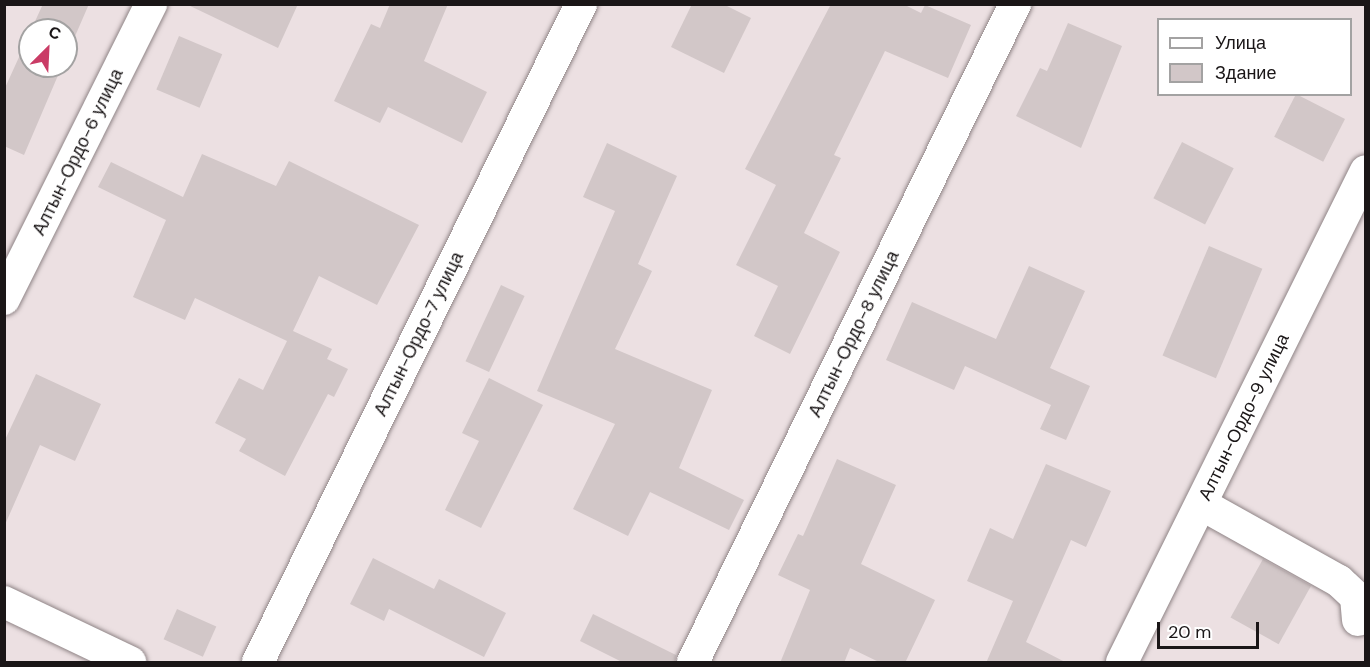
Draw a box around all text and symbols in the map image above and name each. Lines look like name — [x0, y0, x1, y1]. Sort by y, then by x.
north arrow — [18, 18, 78, 78]
legend — [1157, 18, 1352, 96]
text: С — [45, 21, 64, 45]
text: Улица — [1215, 31, 1266, 55]
text: Здание — [1215, 61, 1276, 85]
street label: Алтын-Ордо-6 улица — [28, 65, 128, 239]
street label: Алтын-Ордо-8 улица — [804, 247, 904, 421]
street label: Алтын-Ордо-7 улица — [370, 248, 468, 420]
street label: Алтын-Ордо-9 улица — [1194, 330, 1294, 504]
scale bar — [1160, 610, 1262, 648]
text: 20 m — [1168, 620, 1211, 644]

